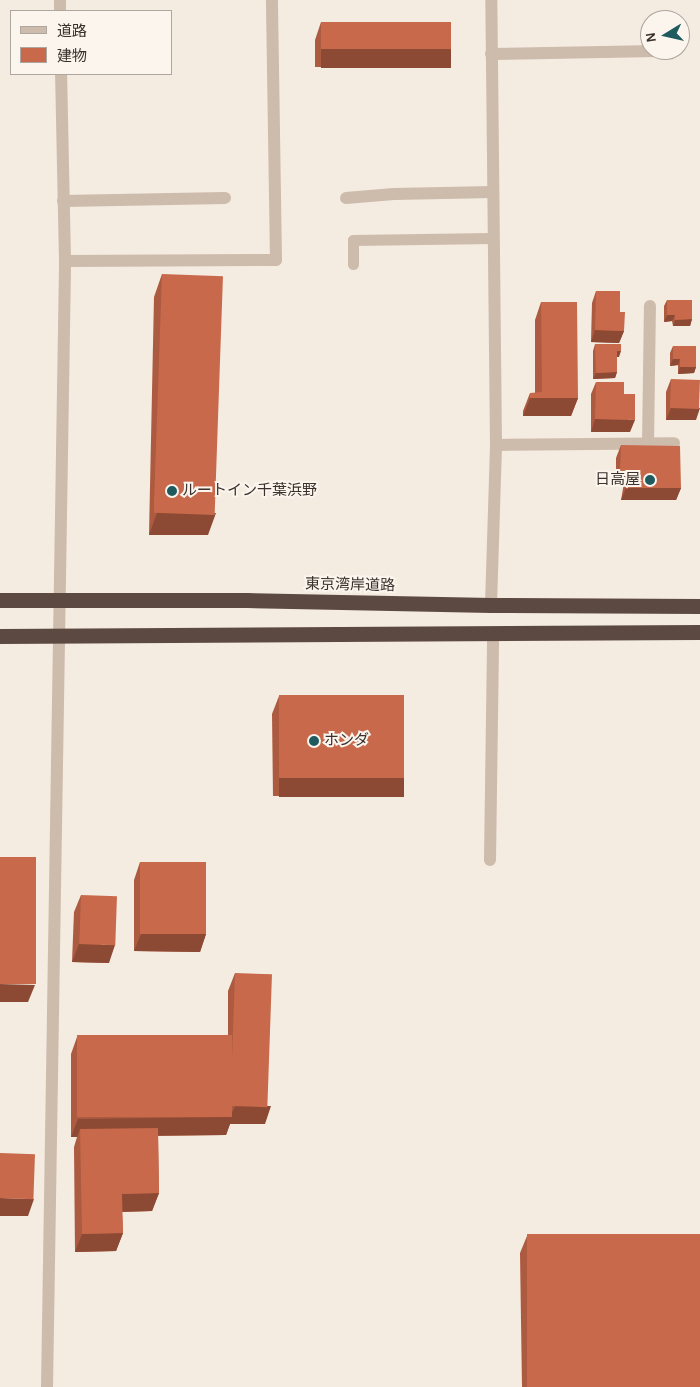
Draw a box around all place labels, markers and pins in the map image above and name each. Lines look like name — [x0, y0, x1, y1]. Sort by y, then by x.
place label: 日高屋 — [595, 471, 640, 489]
marker: 日高屋 — [644, 474, 656, 486]
place label: ルートイン千葉浜野 — [182, 482, 317, 500]
marker: ルートイン千葉浜野 — [166, 485, 178, 497]
place label: ホンダ — [324, 732, 369, 750]
marker: ホンダ — [308, 735, 320, 747]

